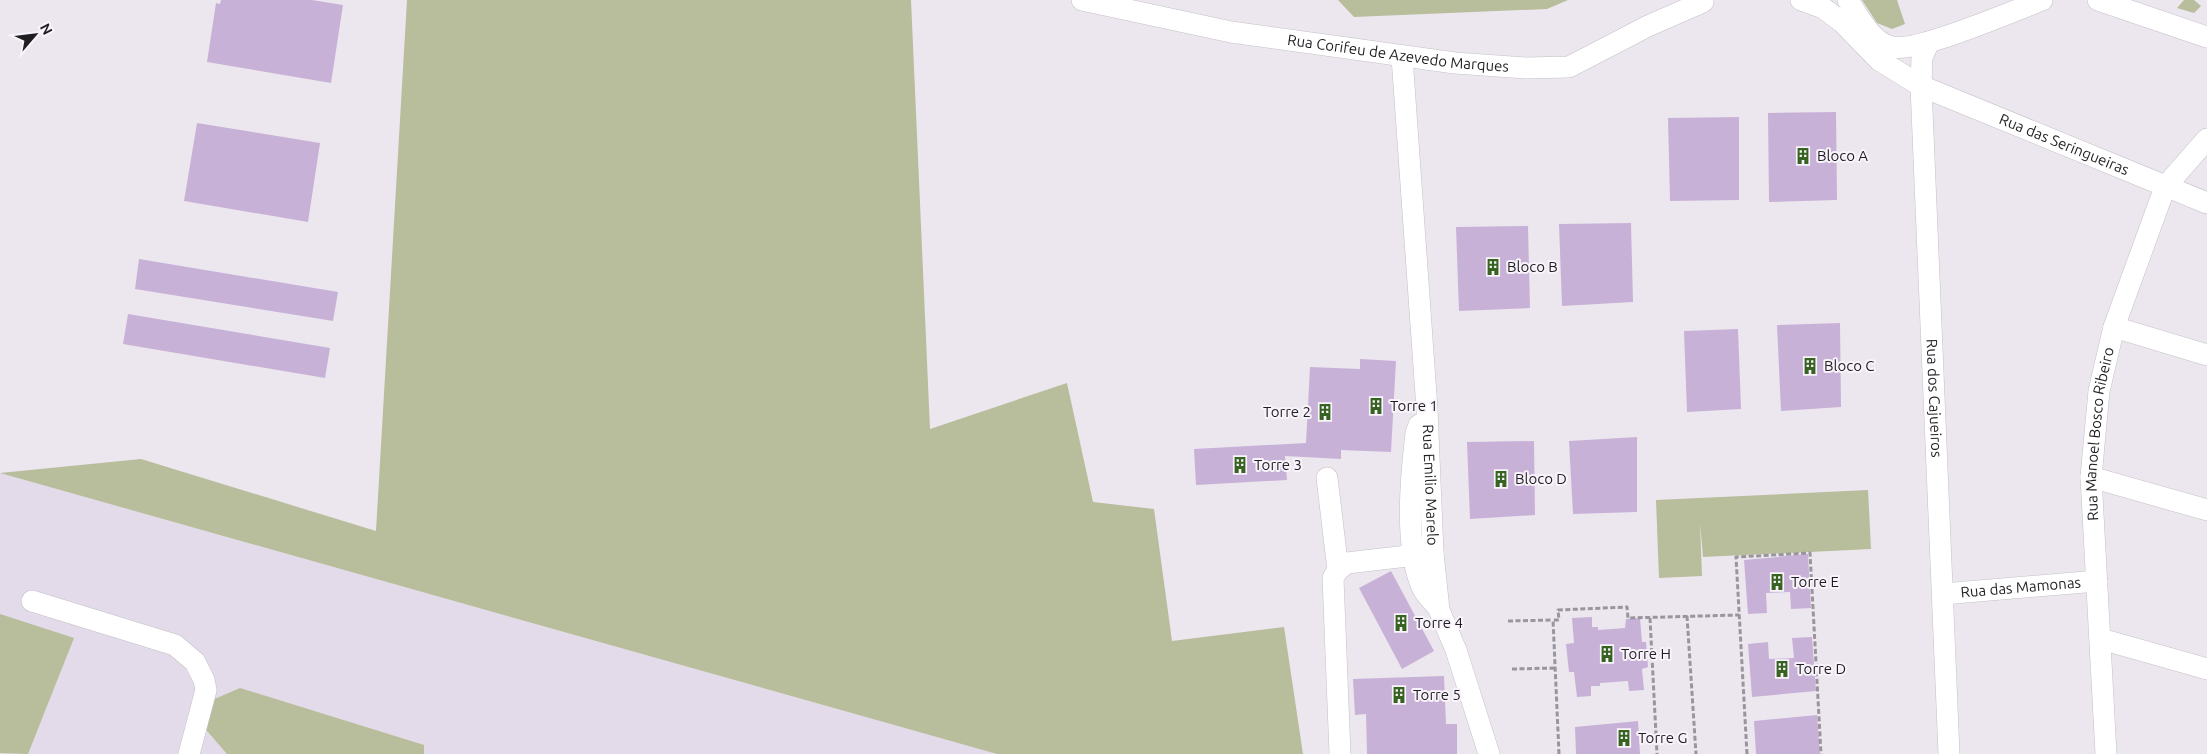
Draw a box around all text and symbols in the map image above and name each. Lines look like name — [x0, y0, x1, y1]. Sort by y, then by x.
north arrow — [10, 10, 60, 60]
text: N — [37, 21, 56, 37]
street label: Rua Corifeu de Azevedo Marques — [1286, 31, 1510, 75]
street label: Rua das Seringueiras — [1997, 110, 2132, 178]
building icon: Bloco A — [1793, 146, 1813, 166]
place label: Bloco A — [1817, 147, 1868, 164]
building icon: Bloco B — [1483, 257, 1503, 277]
place label: Bloco B — [1507, 258, 1558, 275]
street label: Rua dos Cajueiros — [1924, 338, 1946, 458]
street label: Rua Manoel Bosco Ribeiro — [2082, 345, 2117, 521]
building icon: Bloco C — [1800, 356, 1820, 376]
place label: Bloco C — [1824, 357, 1875, 374]
building icon: Torre 1 — [1366, 396, 1386, 416]
place label: Torre 1 — [1390, 397, 1438, 414]
building icon: Torre 2 — [1315, 402, 1335, 422]
place label: Torre 2 — [1263, 403, 1311, 420]
street label: Rua Emilio Marelo — [1420, 424, 1442, 546]
building icon: Torre 3 — [1230, 455, 1250, 475]
place label: Torre 3 — [1254, 456, 1302, 473]
building icon: Bloco D — [1491, 469, 1511, 489]
place label: Bloco D — [1515, 470, 1567, 487]
building icon: Torre E — [1767, 572, 1787, 592]
place label: Torre E — [1791, 573, 1839, 590]
street label: Rua das Mamonas — [1960, 573, 2082, 600]
building icon: Torre 4 — [1391, 613, 1411, 633]
place label: Torre 4 — [1415, 614, 1463, 631]
building icon: Torre H — [1597, 644, 1617, 664]
place label: Torre H — [1621, 645, 1671, 662]
building icon: Torre D — [1772, 659, 1792, 679]
place label: Torre D — [1796, 660, 1846, 677]
building icon: Torre 5 — [1389, 685, 1409, 705]
place label: Torre 5 — [1413, 686, 1461, 703]
building icon: Torre G — [1614, 728, 1634, 748]
place label: Torre G — [1638, 729, 1687, 746]

